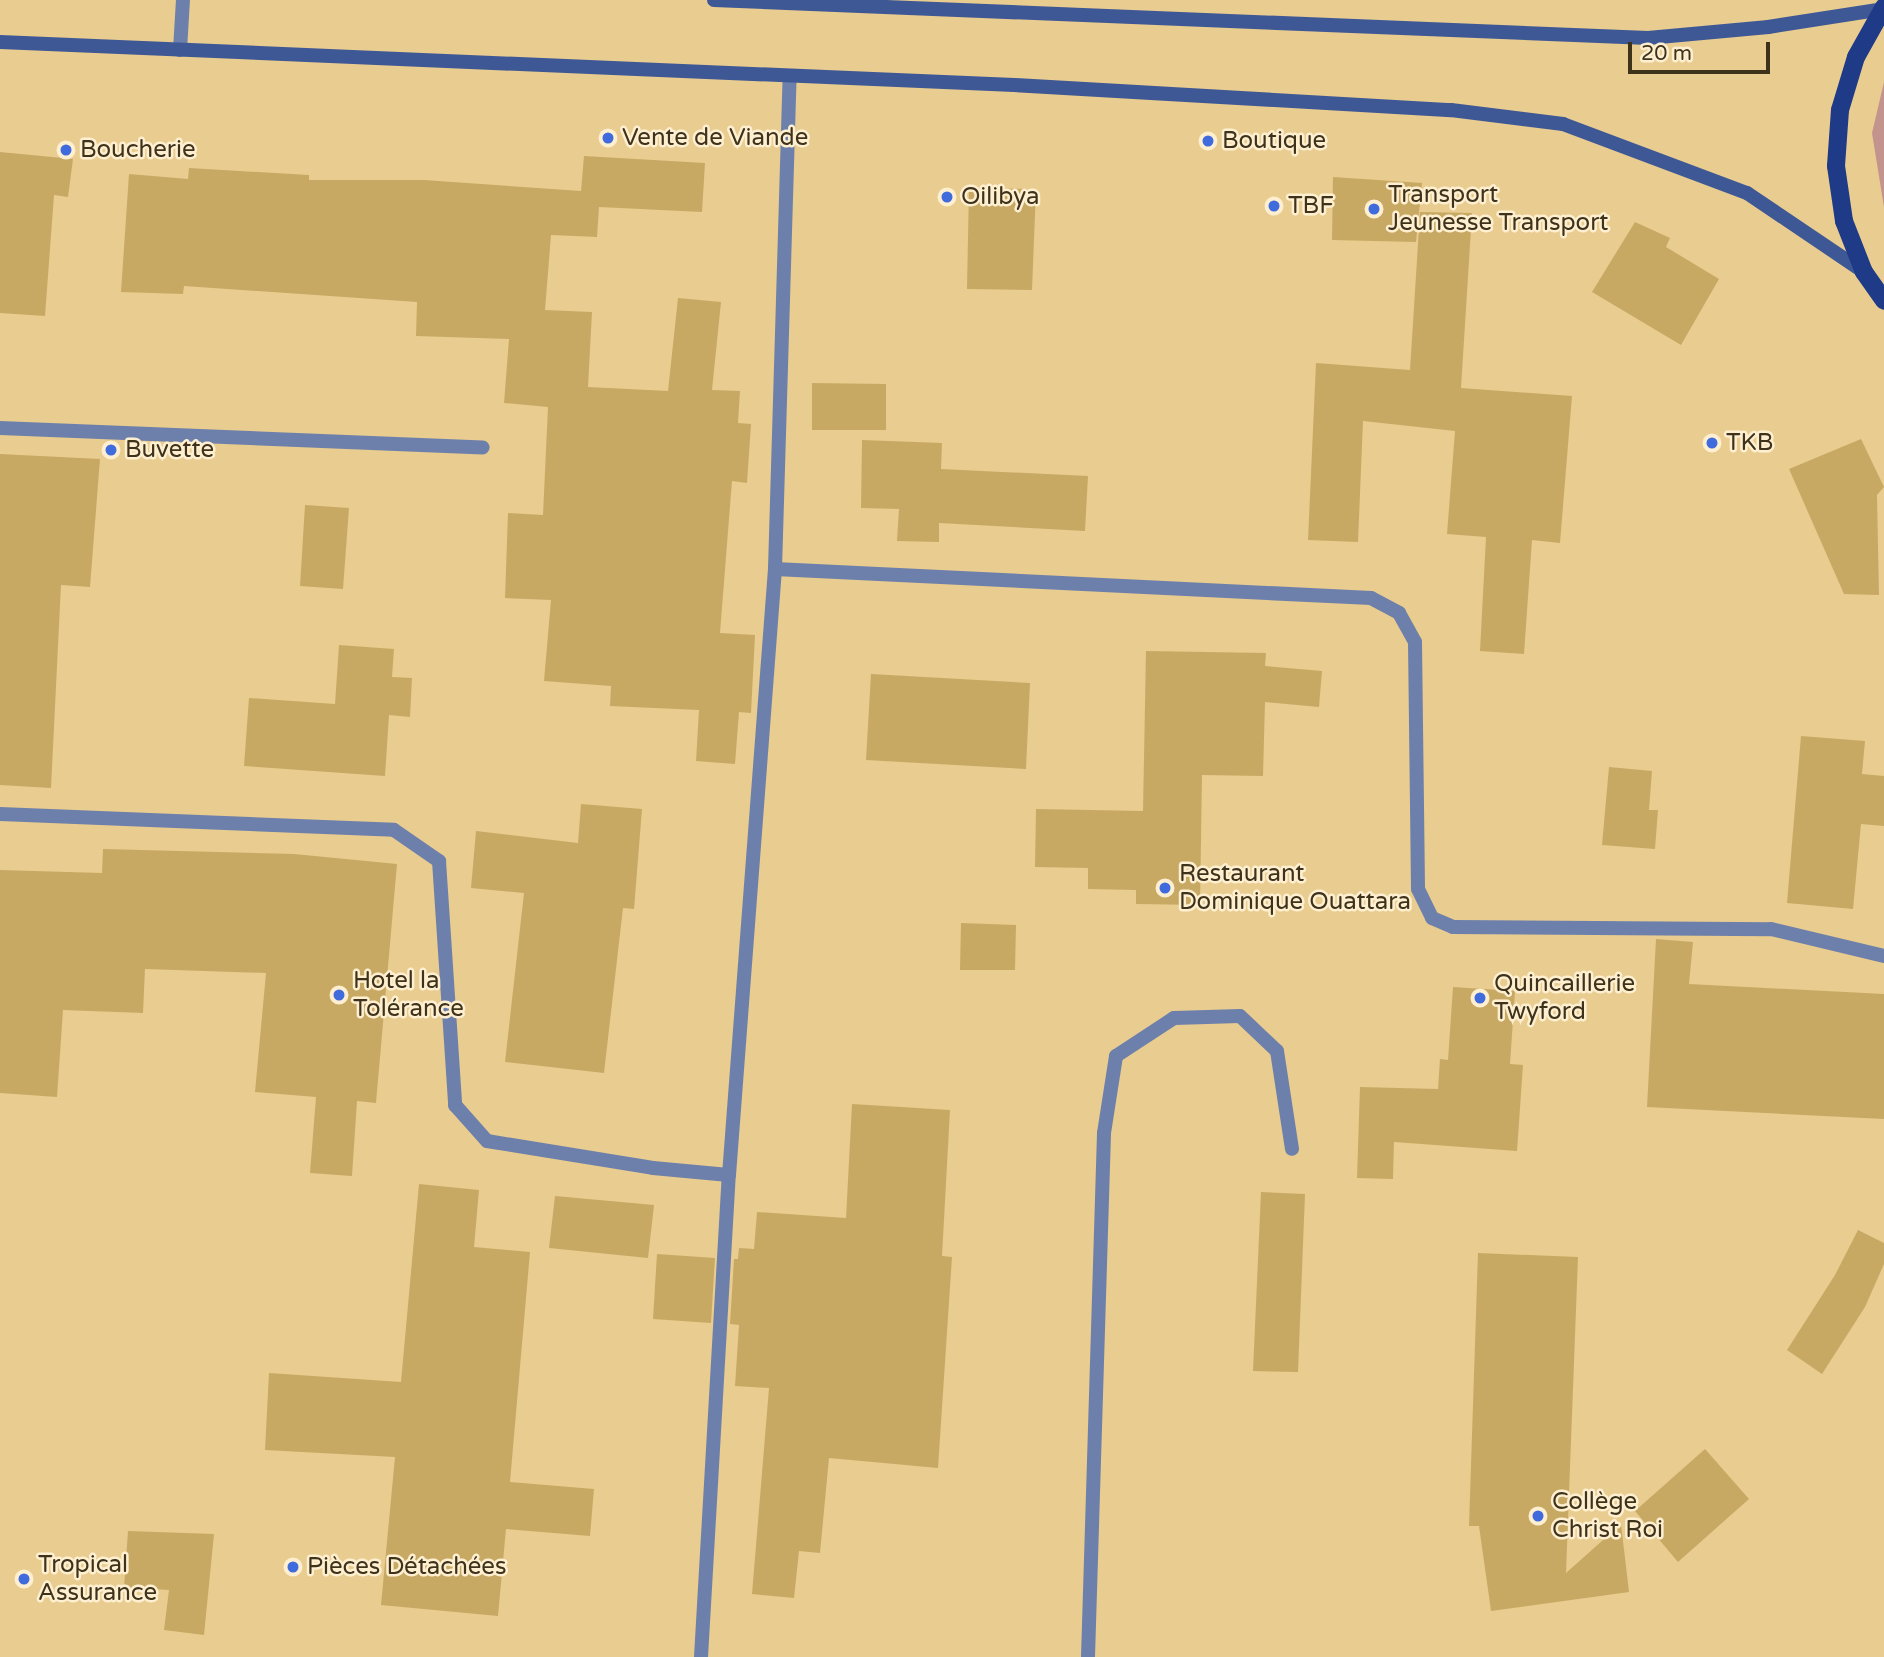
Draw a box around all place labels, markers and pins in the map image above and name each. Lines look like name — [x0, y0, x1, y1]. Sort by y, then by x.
place label: Vente de Viande — [622, 124, 808, 152]
place label: Boutique — [1222, 127, 1326, 155]
marker: Vente de Viande — [600, 130, 616, 146]
marker: Boutique — [1200, 133, 1216, 149]
place label: Boucherie — [80, 136, 195, 164]
marker: Boucherie — [58, 142, 74, 158]
place label: Transport Jeunesse Transport — [1388, 181, 1609, 237]
place label: Oilibya — [961, 183, 1039, 211]
marker: Oilibya — [939, 189, 955, 205]
place label: TBF — [1288, 192, 1334, 220]
marker: TBF — [1266, 198, 1282, 214]
marker: Transport Jeunesse Transport — [1366, 201, 1382, 217]
place label: TKB — [1726, 429, 1773, 457]
marker: TKB — [1704, 435, 1720, 451]
place label: Buvette — [125, 436, 214, 464]
marker: Buvette — [103, 442, 119, 458]
place label: Restaurant Dominique Ouattara — [1179, 860, 1411, 916]
marker: Restaurant Dominique Ouattara — [1157, 880, 1173, 896]
place label: Hotel la Tolérance — [353, 967, 464, 1023]
place label: Quincaillerie Twyford — [1494, 970, 1635, 1026]
marker: Hotel la Tolérance — [331, 987, 347, 1003]
marker: Quincaillerie Twyford — [1472, 990, 1488, 1006]
place label: Collège Christ Roi — [1552, 1488, 1663, 1544]
marker: Collège Christ Roi — [1530, 1508, 1546, 1524]
place label: Tropical Assurance — [38, 1551, 157, 1607]
place label: Pièces Détachées — [307, 1553, 506, 1581]
marker: Pièces Détachées — [285, 1559, 301, 1575]
marker: Tropical Assurance — [16, 1571, 32, 1587]

